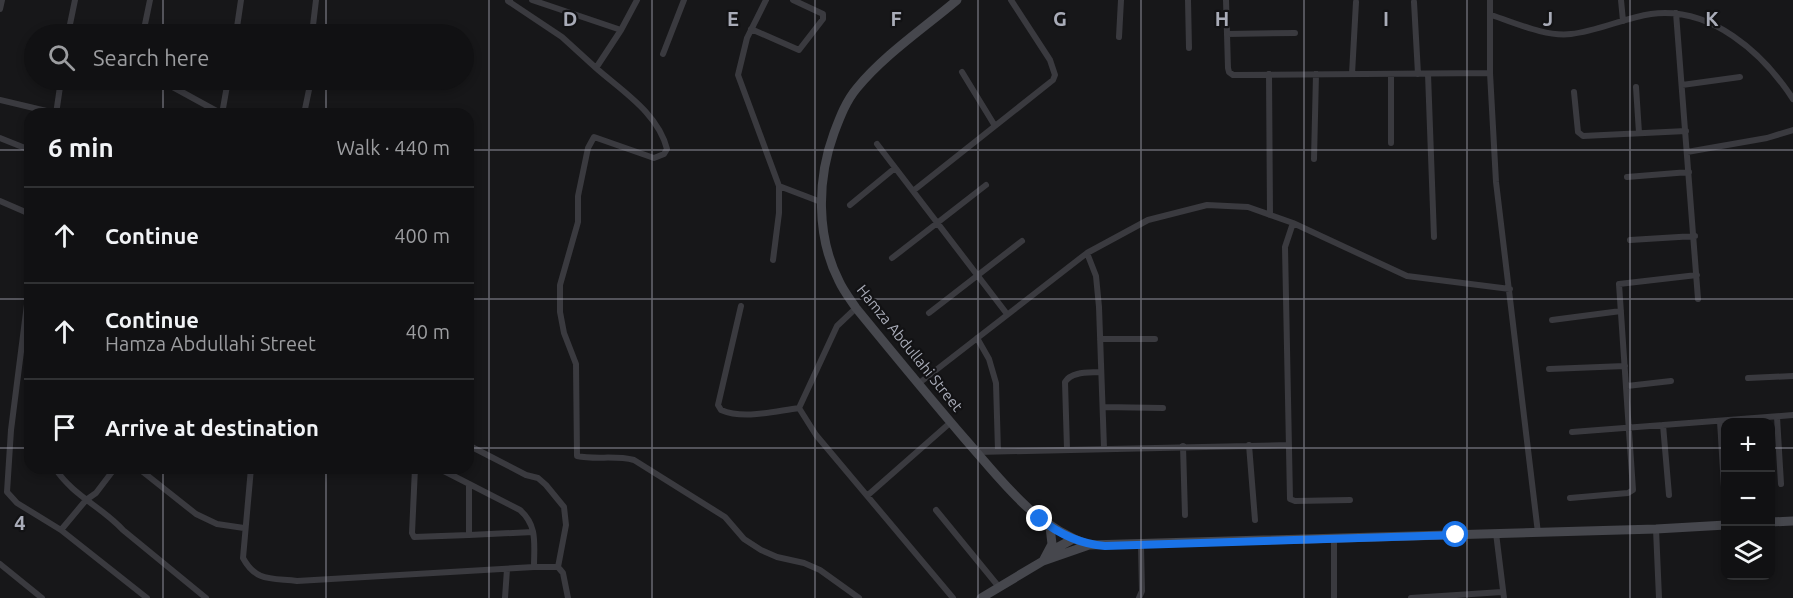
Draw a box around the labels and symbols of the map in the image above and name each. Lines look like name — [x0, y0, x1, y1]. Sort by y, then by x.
text: D — [563, 7, 577, 30]
text: E — [727, 7, 739, 30]
text: F — [890, 7, 902, 30]
text: G — [1053, 7, 1067, 30]
text: H — [1215, 7, 1229, 30]
text: I — [1383, 7, 1389, 30]
text: J — [1543, 7, 1553, 30]
text: K — [1705, 7, 1719, 30]
street label: Hamza Abdullahi Street — [854, 281, 966, 415]
route end — [1026, 505, 1052, 531]
text: 4 — [14, 511, 26, 534]
route start — [1442, 521, 1468, 547]

